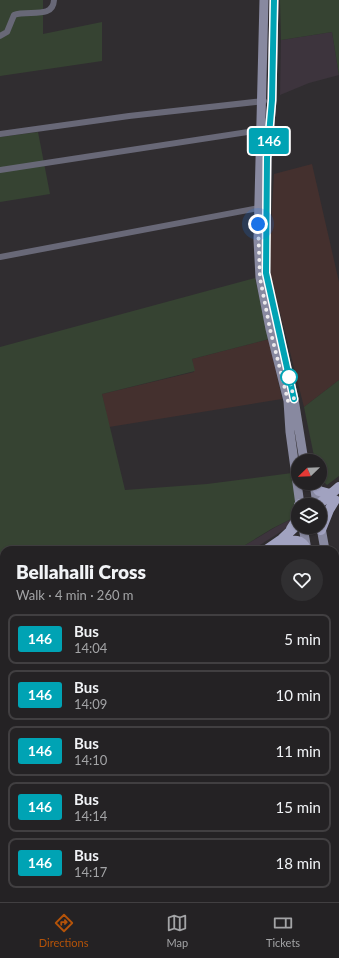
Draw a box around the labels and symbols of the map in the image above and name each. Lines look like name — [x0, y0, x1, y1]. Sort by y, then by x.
line badge: 146 — [246, 128, 292, 154]
your location — [248, 214, 268, 234]
unlabelled marker — [280, 368, 298, 386]
north arrow — [291, 454, 327, 490]

